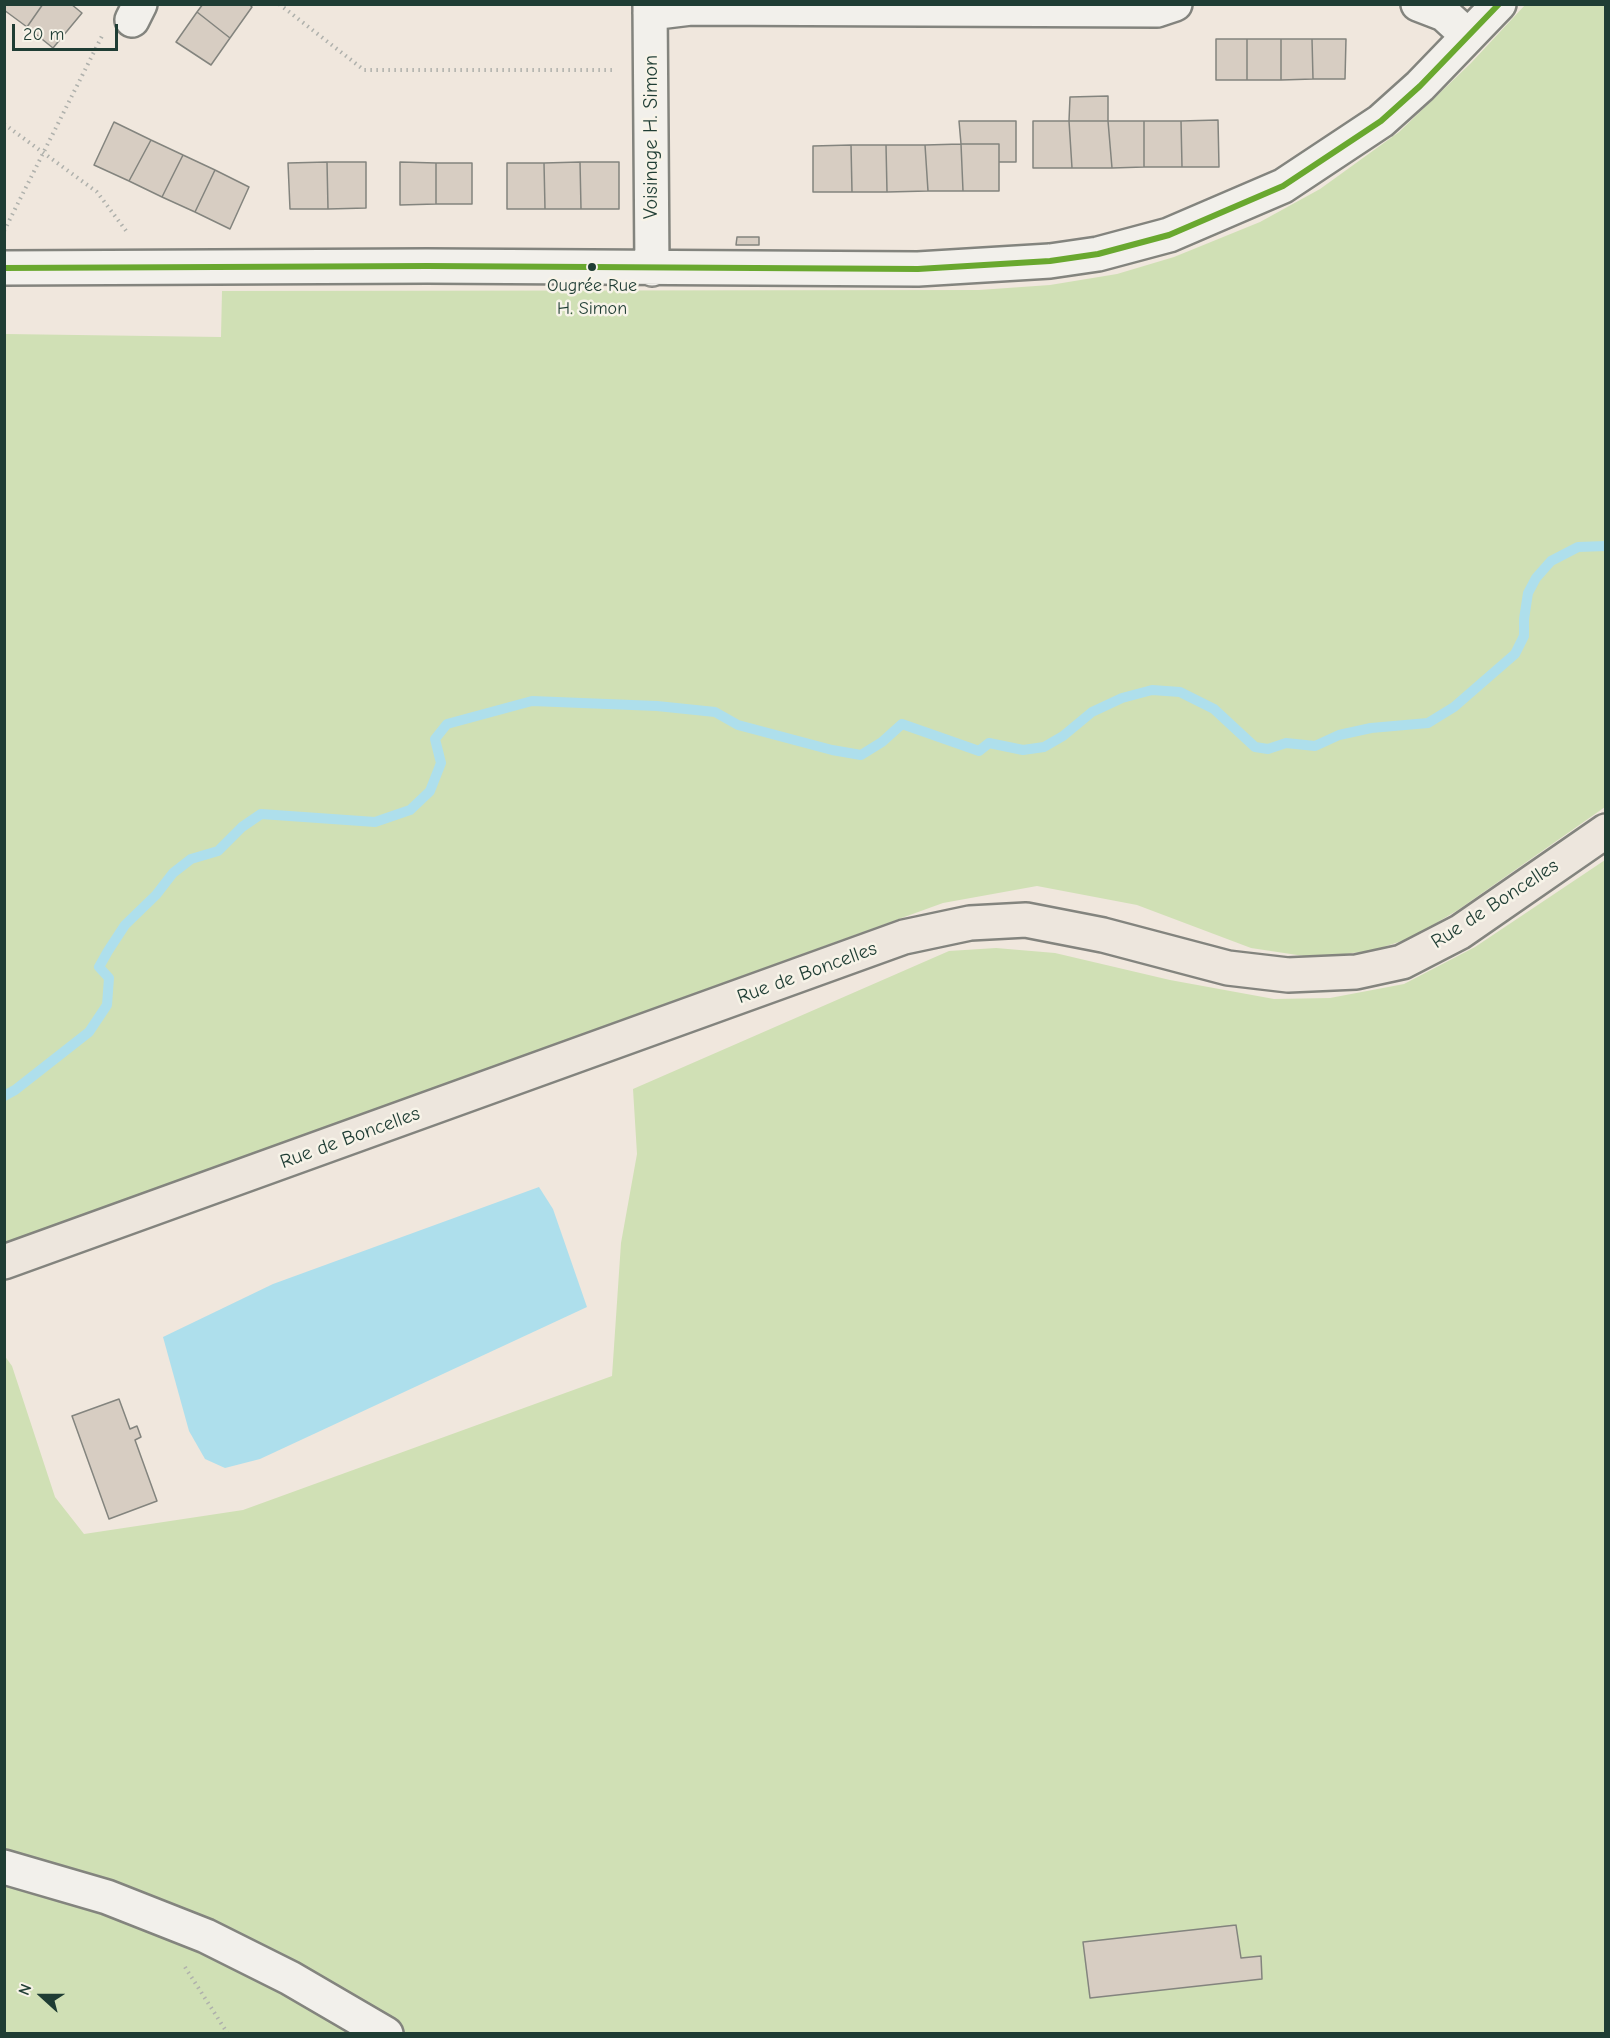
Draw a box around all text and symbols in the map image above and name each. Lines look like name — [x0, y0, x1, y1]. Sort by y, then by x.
scale bar — [15, 12, 122, 50]
text: 20 m — [23, 24, 64, 45]
street label: Voisinage H. Simon — [639, 55, 663, 219]
marker: Ougrée Rue H. Simon — [586, 261, 598, 273]
place label: Ougrée Rue H. Simon — [547, 275, 637, 318]
street label: Rue de Boncelles — [1427, 854, 1563, 954]
street label: Rue de Boncelles — [734, 937, 880, 1009]
street label: Rue de Boncelles — [277, 1102, 423, 1174]
north arrow — [12, 1966, 72, 2026]
text: N — [15, 1981, 35, 1998]

